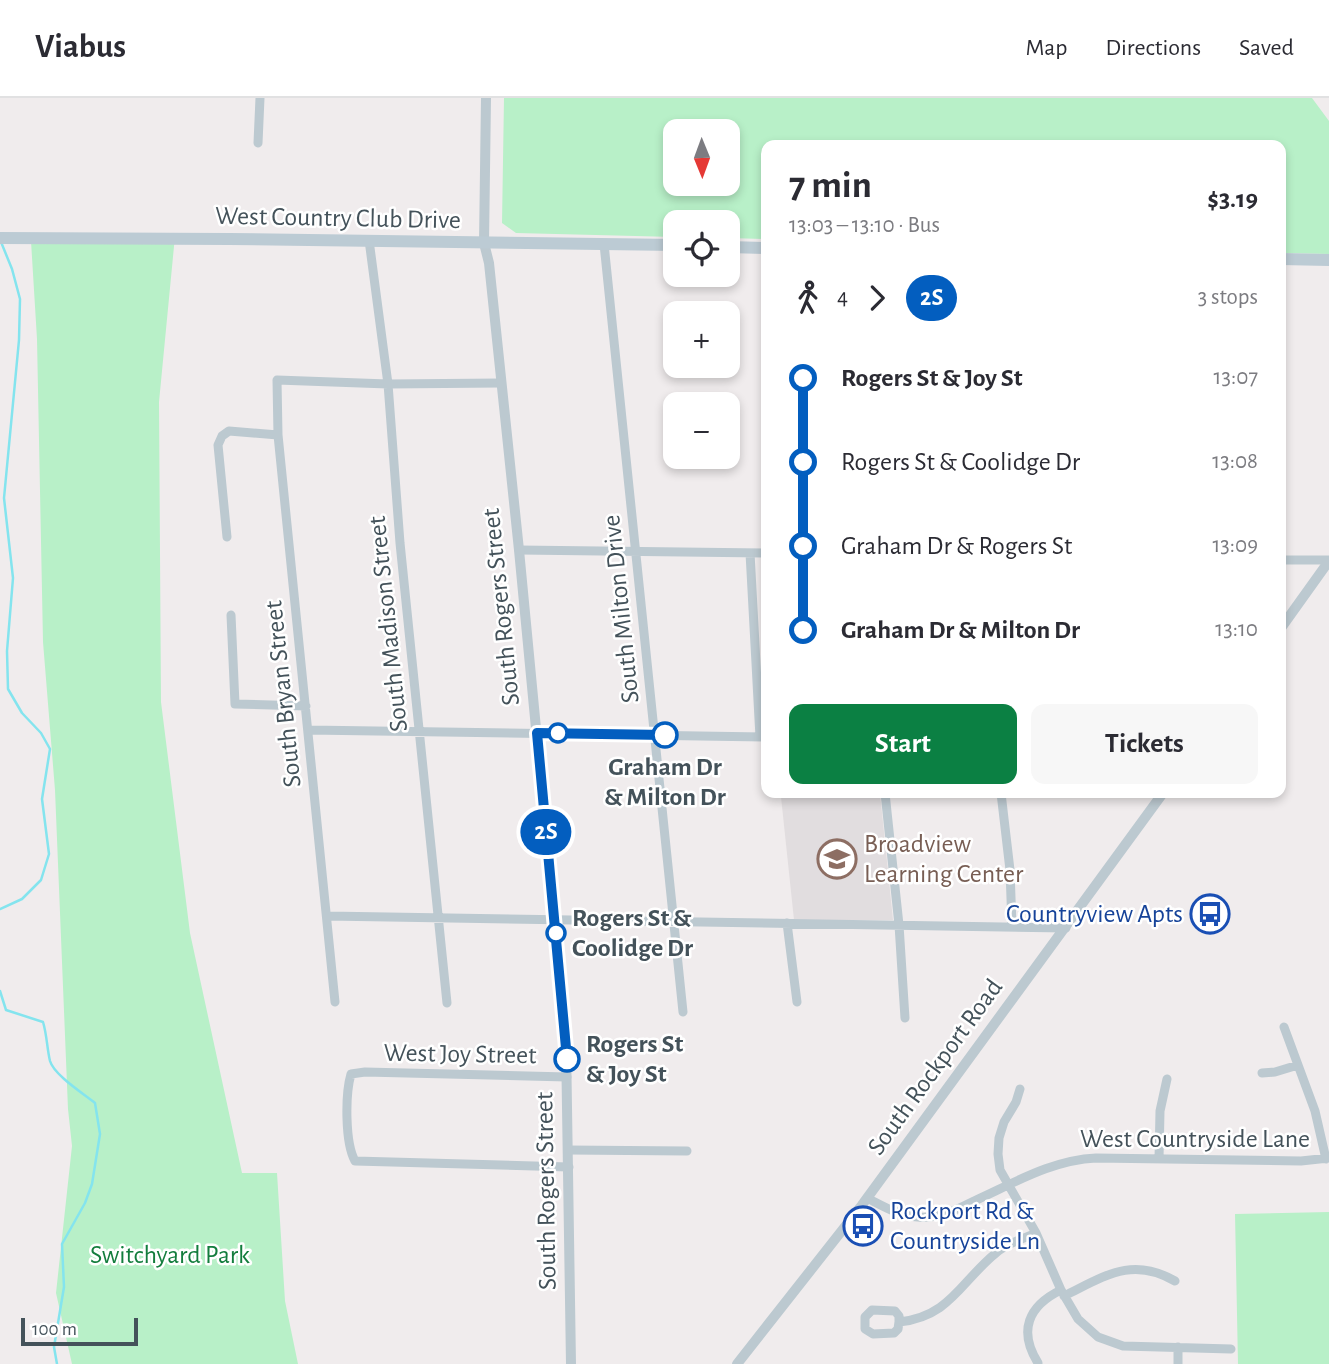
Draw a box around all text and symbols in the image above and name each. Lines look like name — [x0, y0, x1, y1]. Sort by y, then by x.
text: Viabus — [35, 31, 126, 64]
text: Map — [1025, 36, 1067, 60]
text: Directions — [1105, 36, 1201, 60]
text: Saved — [1239, 36, 1294, 60]
north arrow — [663, 119, 740, 196]
map controls — [663, 119, 740, 469]
text: 7 min — [789, 167, 872, 205]
text: $3.19 — [1207, 186, 1258, 212]
street label: West Country Club Drive — [215, 203, 461, 233]
button: locate — [663, 210, 740, 287]
text: 13:03 – 13:10 · Bus — [789, 214, 940, 237]
icon: walk — [789, 279, 827, 317]
icon: forward — [858, 279, 896, 317]
text: 4 — [837, 286, 848, 309]
text: 2S — [920, 286, 943, 310]
text: 3 stops — [1198, 286, 1258, 309]
button: + — [663, 301, 740, 378]
text: Rogers St & Joy St — [841, 365, 1023, 391]
text: 13:07 — [1214, 366, 1258, 389]
button: − — [663, 392, 740, 469]
text: Rogers St & Coolidge Dr — [841, 449, 1080, 475]
text: 13:08 — [1212, 450, 1258, 473]
street label: South Rogers Street — [478, 507, 524, 707]
street label: South Milton Drive — [598, 513, 644, 705]
street label: South Madison Street — [364, 515, 412, 733]
text: Graham Dr & Rogers St — [841, 533, 1072, 559]
text: 13:09 — [1212, 534, 1258, 557]
street label: South Bryan Street — [260, 599, 306, 789]
text: Graham Dr & Milton Dr — [841, 617, 1080, 643]
text: 13:10 — [1215, 618, 1258, 641]
button: Start — [789, 704, 1017, 784]
button: Tickets — [1031, 704, 1258, 784]
marker: Graham Dr & Milton Dr — [652, 722, 678, 748]
unlabelled marker — [548, 723, 568, 743]
place label: Graham Dr & Milton Dr — [604, 754, 726, 810]
line badge: 2S — [514, 809, 578, 855]
text: 2S — [534, 820, 558, 844]
place label: Broadview Learning Center — [864, 831, 1024, 887]
school or university icon: Broadview Learning Center — [816, 838, 858, 880]
bus stop icon: Countryview Apts — [1189, 893, 1231, 935]
place label: Countryview Apts — [1006, 901, 1183, 927]
place label: Rogers St & Coolidge Dr — [572, 905, 693, 961]
marker: Rogers St & Coolidge Dr — [546, 923, 566, 943]
street label: South Rockport Road — [863, 974, 1007, 1160]
place label: Rogers St & Joy St — [586, 1031, 683, 1087]
street label: West Joy Street — [383, 1040, 537, 1068]
marker: Rogers St & Joy St — [554, 1046, 580, 1072]
street label: South Rogers Street — [531, 1092, 561, 1290]
street label: West Countryside Lane — [1080, 1126, 1310, 1152]
place label: Rockport Rd & Countryside Ln — [890, 1198, 1040, 1254]
bus stop icon: Rockport Rd & Countryside Ln — [842, 1205, 884, 1247]
park label: Switchyard Park — [90, 1242, 250, 1268]
scale bar — [21, 1315, 138, 1347]
text: 100 m — [32, 1320, 77, 1339]

